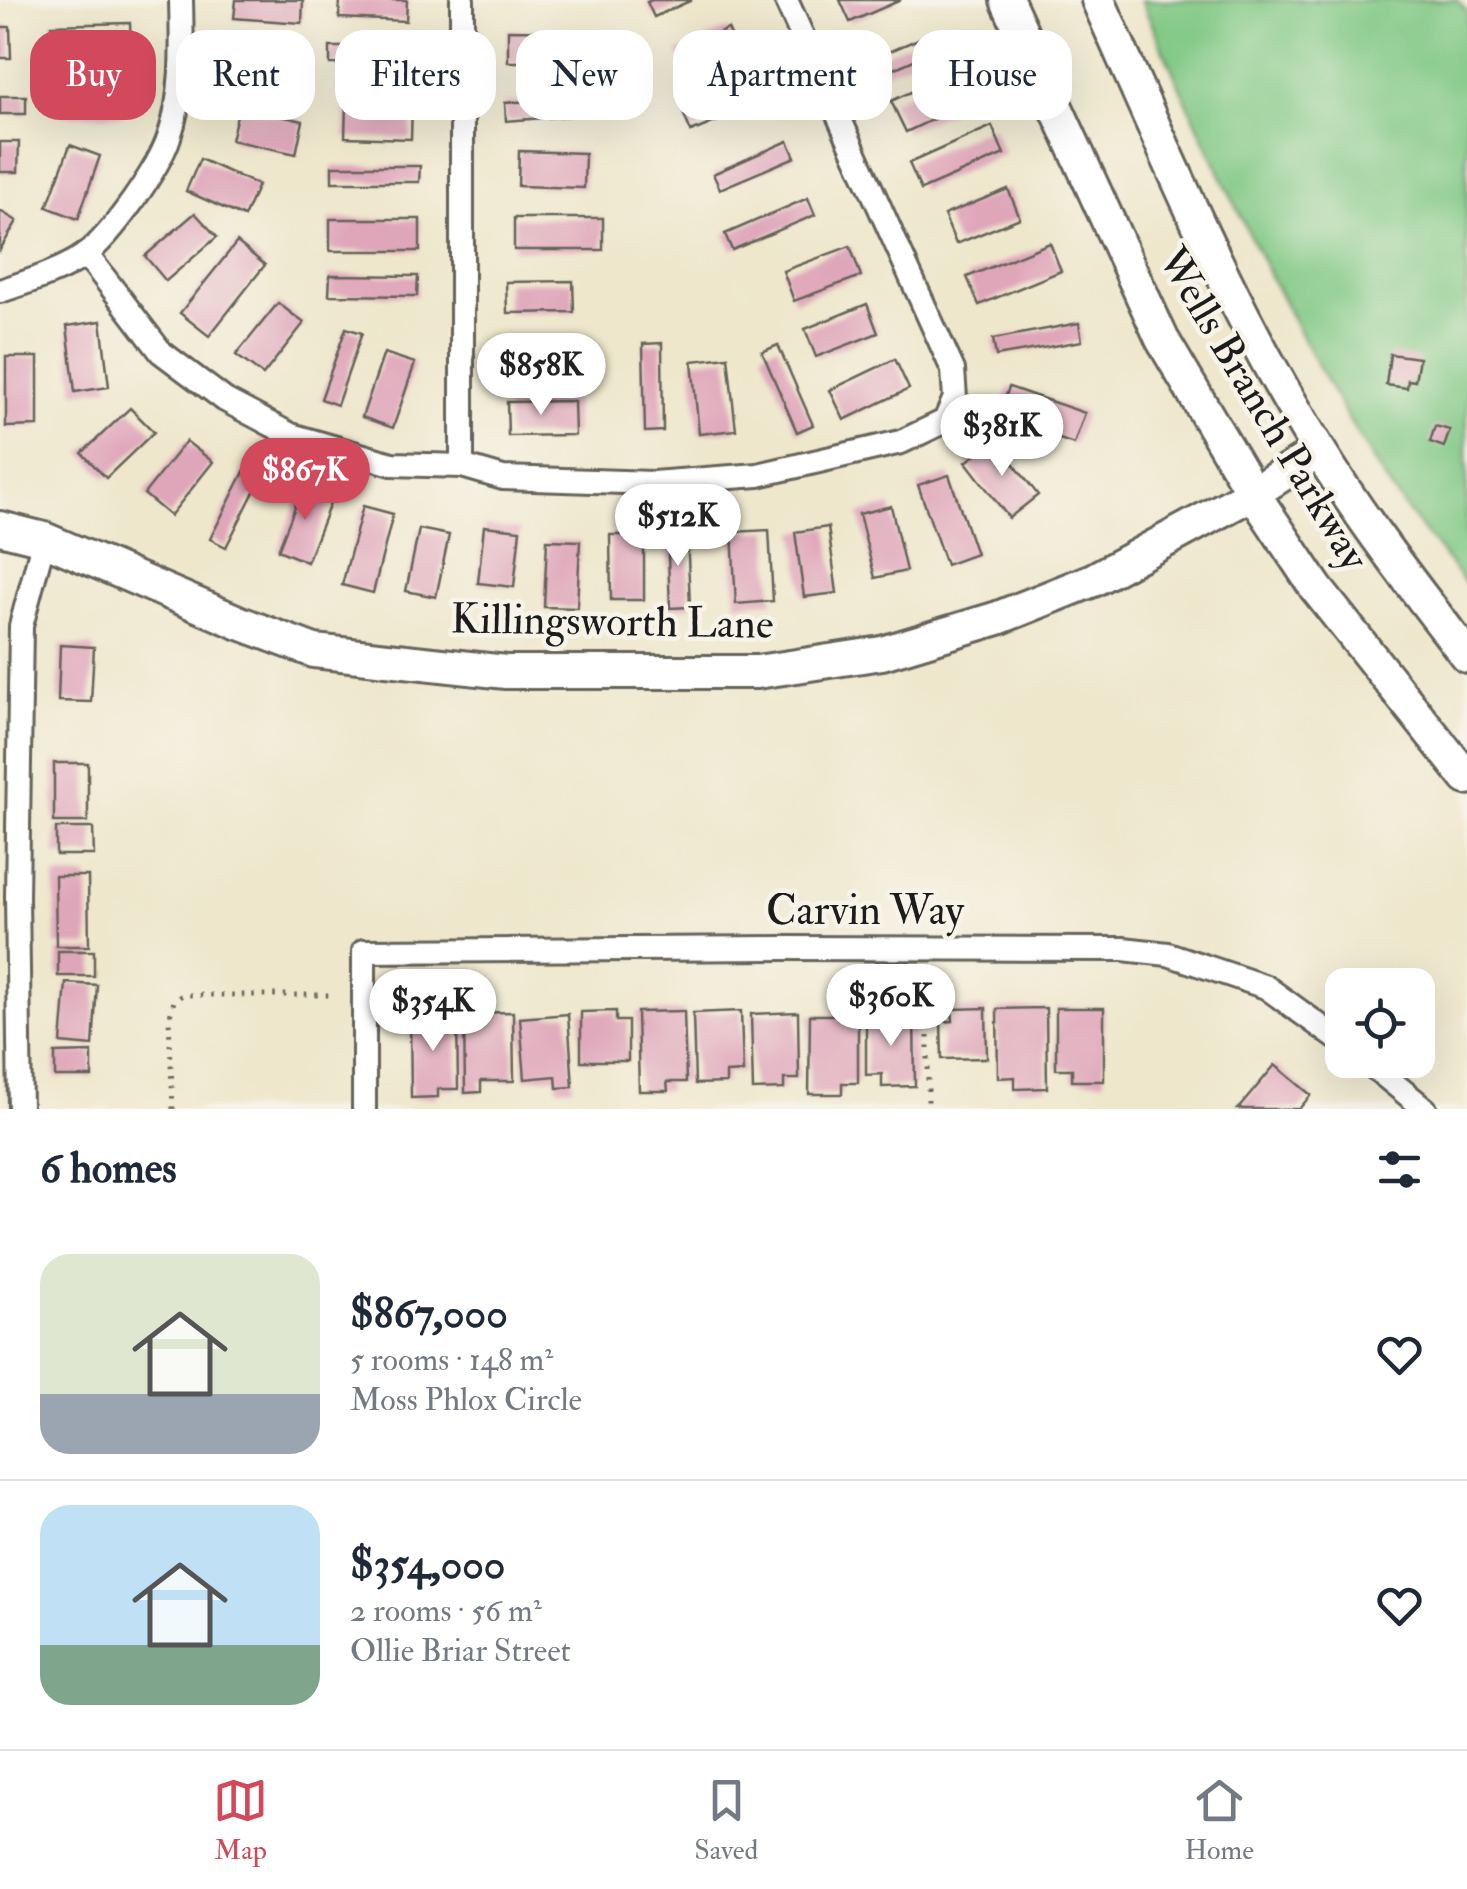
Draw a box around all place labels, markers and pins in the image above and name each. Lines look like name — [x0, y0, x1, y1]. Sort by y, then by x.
pin: $858K — [471, 333, 611, 418]
pin: $381K — [932, 394, 1072, 479]
pin: $867K — [235, 438, 375, 523]
pin: $512K — [608, 484, 748, 569]
pin: $360K — [821, 964, 961, 1049]
pin: $354K — [363, 969, 503, 1054]

